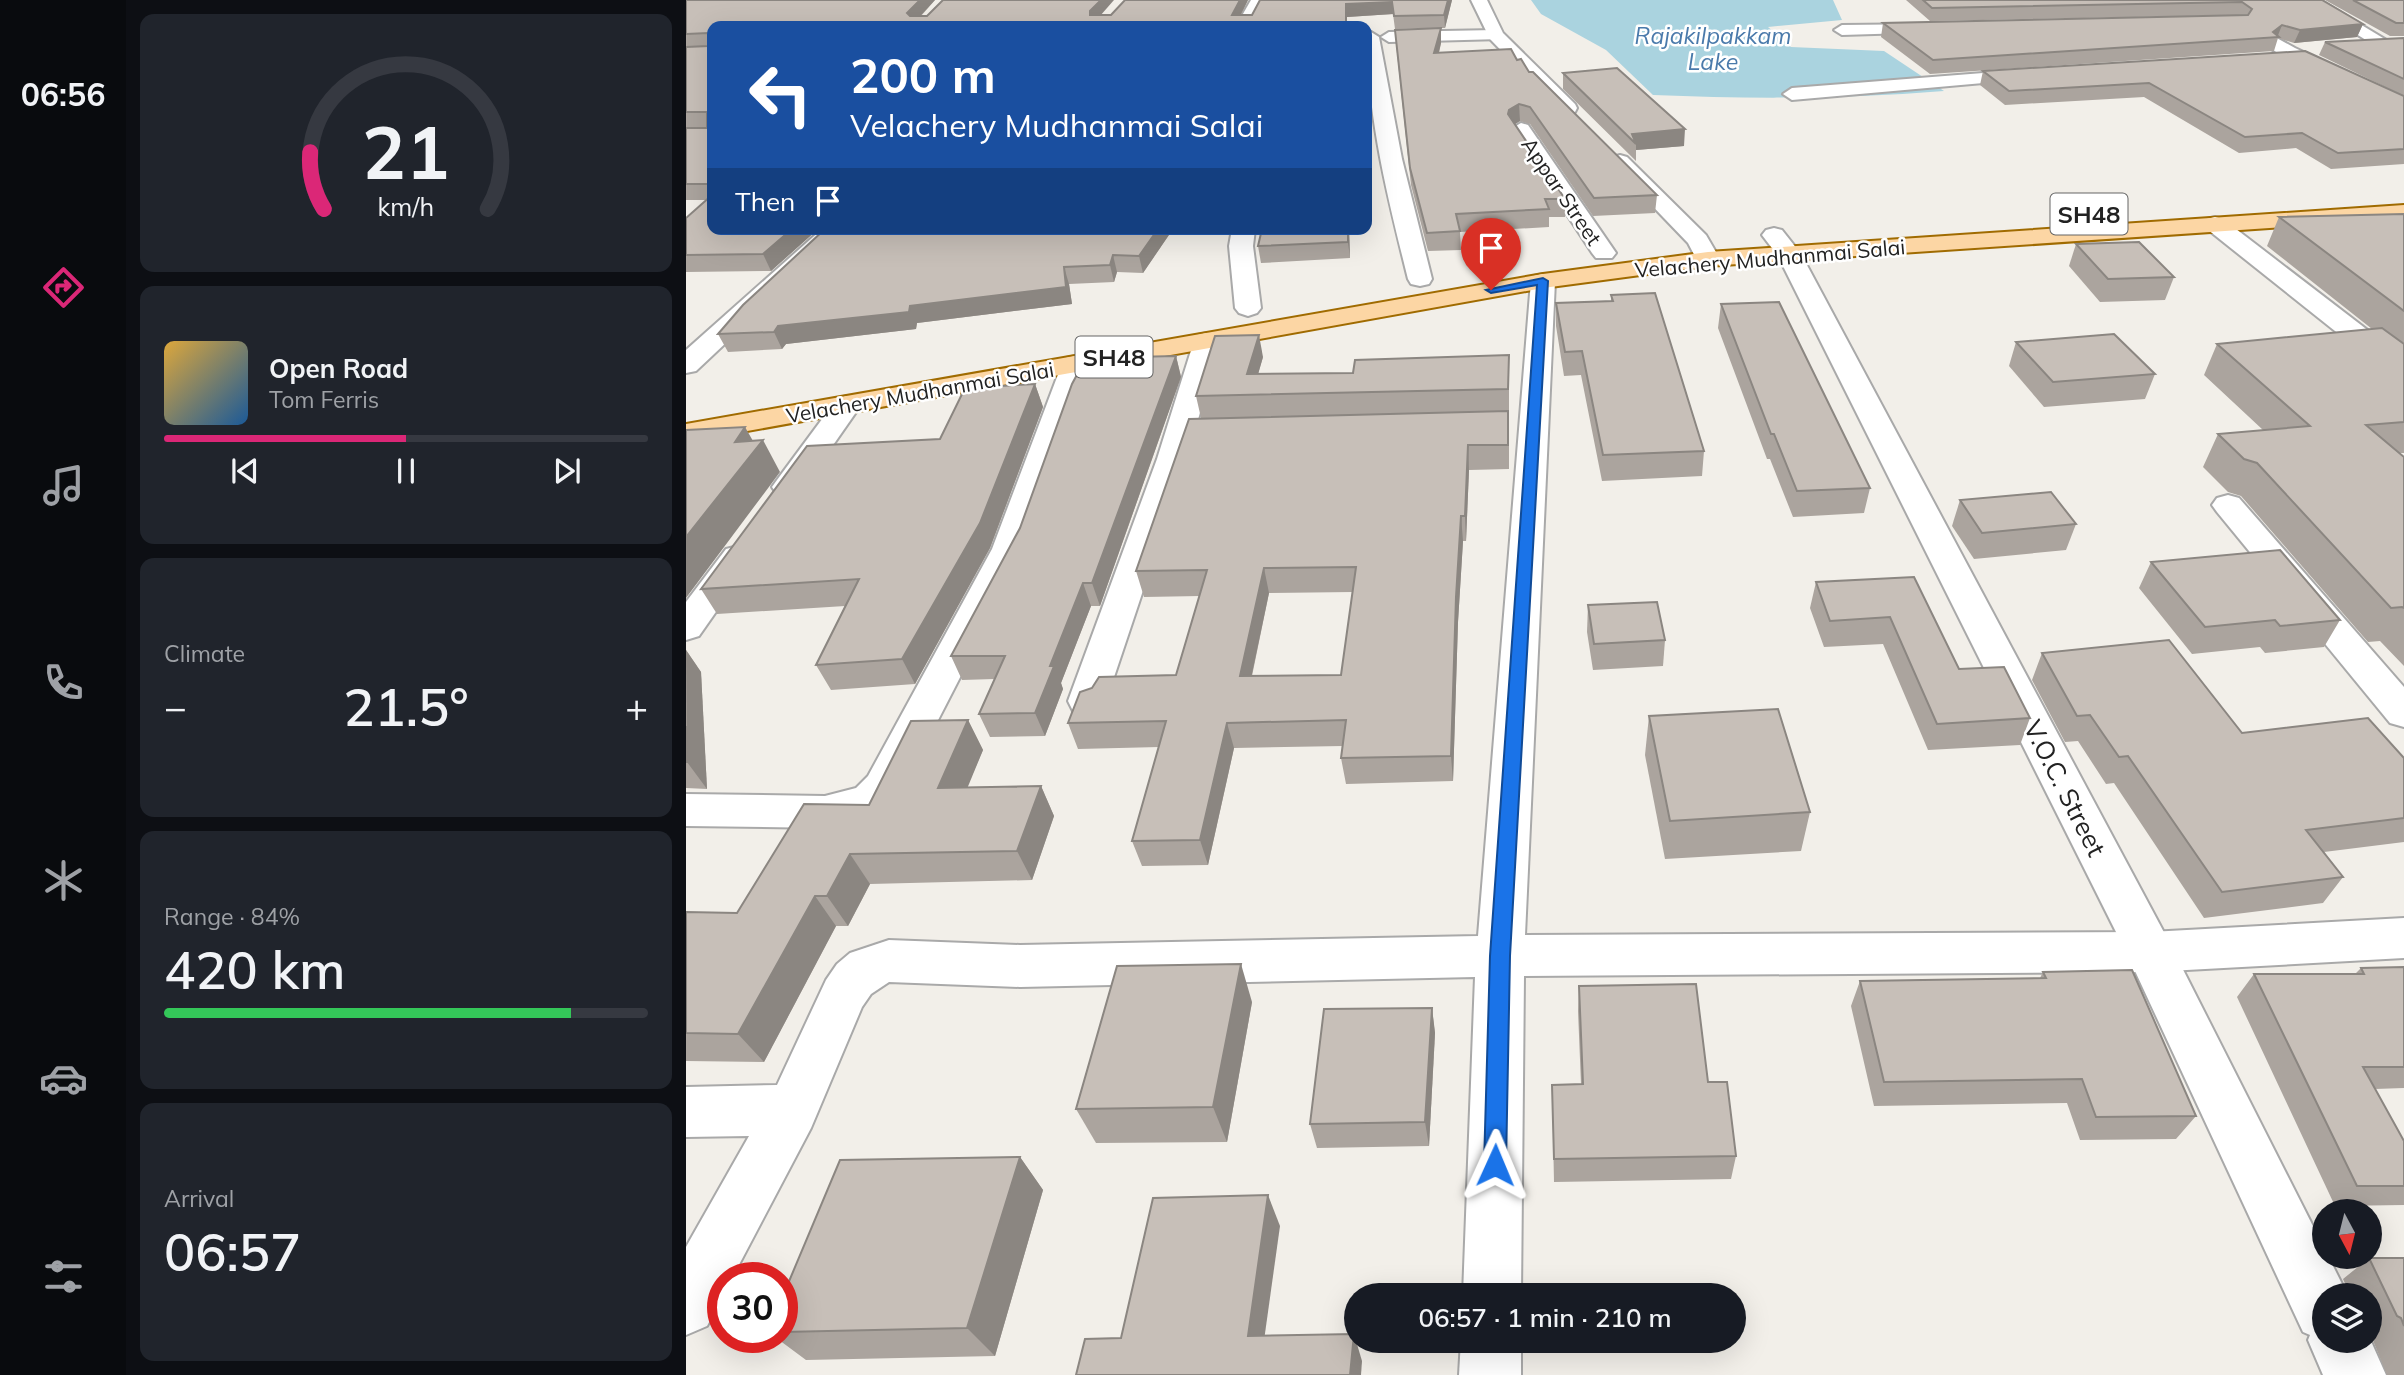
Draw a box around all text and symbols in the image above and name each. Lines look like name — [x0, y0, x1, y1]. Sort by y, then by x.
water label: Rajakilpakkam Lake — [1635, 21, 1791, 76]
text: 200 m — [850, 44, 996, 105]
icon: left — [735, 49, 826, 140]
text: 06:56 — [21, 74, 105, 114]
text: Velachery Mudhanmai Salai — [850, 105, 1263, 145]
text: 21 — [362, 106, 450, 197]
street label: Appar Street — [1516, 132, 1608, 250]
icon: arrive — [809, 182, 847, 220]
text: Then — [735, 185, 795, 218]
text: km/h — [378, 191, 434, 222]
road number: SH48 — [2050, 194, 2128, 234]
pin — [1461, 218, 1521, 290]
icon: arrive — [1472, 229, 1510, 267]
street label: Velachery Mudhanmai Salai — [1634, 233, 1906, 283]
icon: directions — [39, 263, 88, 312]
road number: SH48 — [1076, 336, 1152, 378]
text: Open Road — [269, 352, 408, 385]
street label: Velachery Mudhanmai Salai — [784, 356, 1056, 428]
text: Tom Ferris — [269, 385, 379, 414]
icon: previous — [226, 452, 264, 490]
icon: pause — [387, 452, 425, 490]
icon: next — [548, 452, 586, 490]
icon: music — [39, 461, 88, 510]
text: Climate — [164, 639, 245, 668]
icon: phone — [39, 658, 88, 707]
text: 21.5° — [343, 674, 469, 739]
text: − — [164, 683, 187, 731]
text: + — [625, 683, 648, 731]
street label: V.O.C. Street — [2017, 714, 2113, 862]
icon: climate — [39, 856, 88, 905]
text: Range · 84% — [164, 902, 300, 931]
text: 420 km — [164, 937, 345, 1002]
icon: car — [39, 1054, 88, 1103]
position arrow — [1458, 1128, 1532, 1202]
text: Arrival — [164, 1184, 234, 1213]
north arrow — [2312, 1199, 2382, 1269]
map controls — [2312, 1199, 2382, 1353]
text: 06:57 — [164, 1219, 301, 1284]
icon: filters — [39, 1252, 88, 1301]
speed limit sign: 30 — [707, 1262, 798, 1353]
button: layers — [2312, 1283, 2382, 1353]
text: 06:57 · 1 min · 210 m — [1418, 1301, 1672, 1334]

